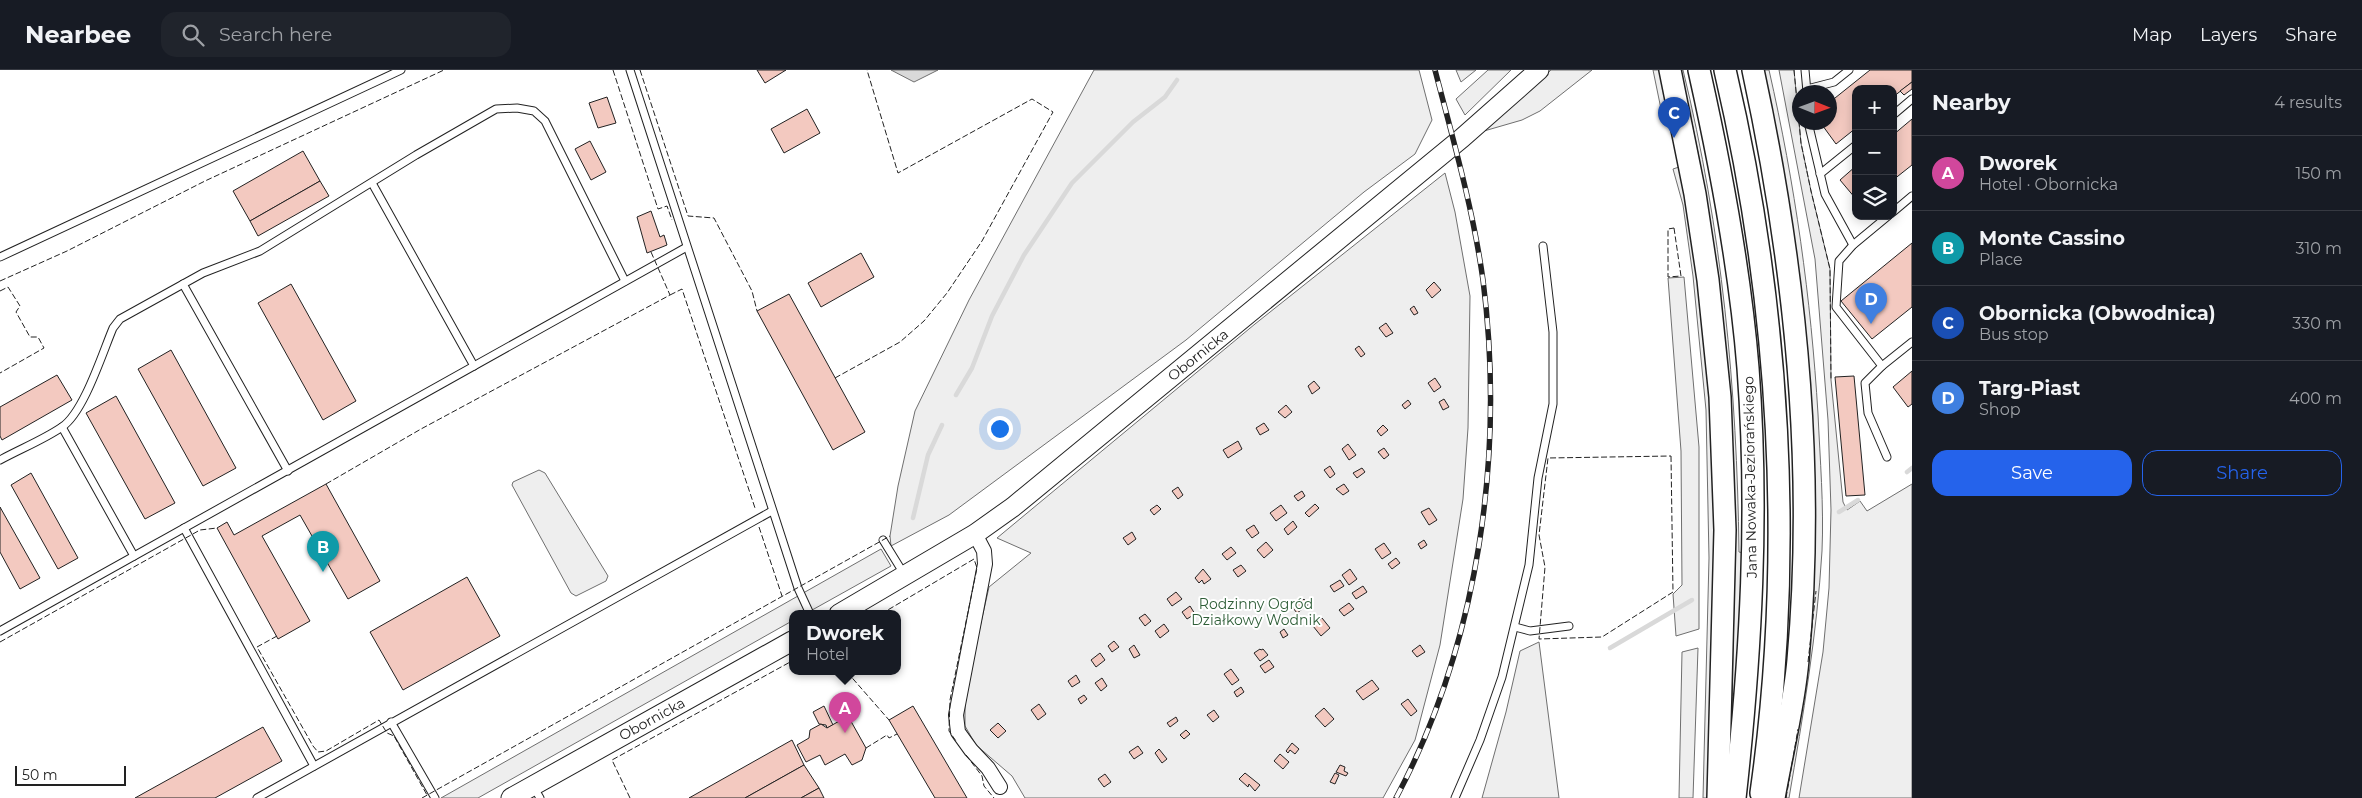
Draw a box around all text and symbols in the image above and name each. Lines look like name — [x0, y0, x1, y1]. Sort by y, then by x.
search box — [161, 12, 511, 57]
text: Nearbee — [25, 20, 131, 49]
icon: search — [179, 21, 207, 49]
text: Search here — [219, 23, 332, 46]
text: Map — [2132, 24, 2172, 46]
text: Layers — [2200, 24, 2257, 46]
text: Share — [2285, 24, 2337, 46]
north arrow — [1792, 85, 1837, 130]
map controls — [1852, 85, 1897, 220]
button: + — [1852, 85, 1897, 130]
text: Nearby — [1932, 90, 2011, 115]
text: 4 results — [2274, 93, 2342, 112]
pin: C — [1658, 97, 1690, 138]
button: − — [1852, 130, 1897, 175]
text: Dworek — [1979, 152, 2057, 175]
text: A — [1942, 164, 1954, 183]
text: 150 m — [2295, 164, 2342, 183]
button: layers — [1852, 175, 1897, 220]
text: Hotel · Obornicka — [1979, 175, 2118, 194]
text: Monte Cassino — [1979, 227, 2125, 250]
text: B — [1942, 239, 1954, 258]
text: 310 m — [2295, 239, 2342, 258]
text: Place — [1979, 250, 2023, 269]
pin: D — [1855, 283, 1887, 324]
text: Obornicka (Obwodnica) — [1979, 302, 2215, 325]
text: C — [1942, 314, 1954, 333]
text: 330 m — [2292, 314, 2342, 333]
street label: Obornicka — [1164, 325, 1232, 385]
text: Bus stop — [1979, 325, 2049, 344]
street label: Jana Nowaka-Jeziorańskiego — [1739, 376, 1761, 579]
text: Targ-Piast — [1979, 377, 2080, 400]
text: D — [1941, 389, 1955, 408]
text: 400 m — [2289, 389, 2342, 408]
text: Shop — [1979, 400, 2021, 419]
your location — [987, 416, 1013, 442]
button: Save — [1932, 450, 2132, 496]
button: Share — [2142, 450, 2342, 496]
pin: B — [307, 531, 339, 572]
park label: Rodzinny Ogród Działkowy Wodnik — [1191, 595, 1321, 629]
popup — [789, 610, 901, 675]
text: Dworek — [806, 622, 884, 645]
text: Hotel — [806, 645, 849, 664]
pin: A — [829, 692, 861, 733]
street label: Obornicka — [616, 693, 688, 745]
scale bar — [15, 763, 126, 786]
text: 50 m — [22, 766, 58, 784]

